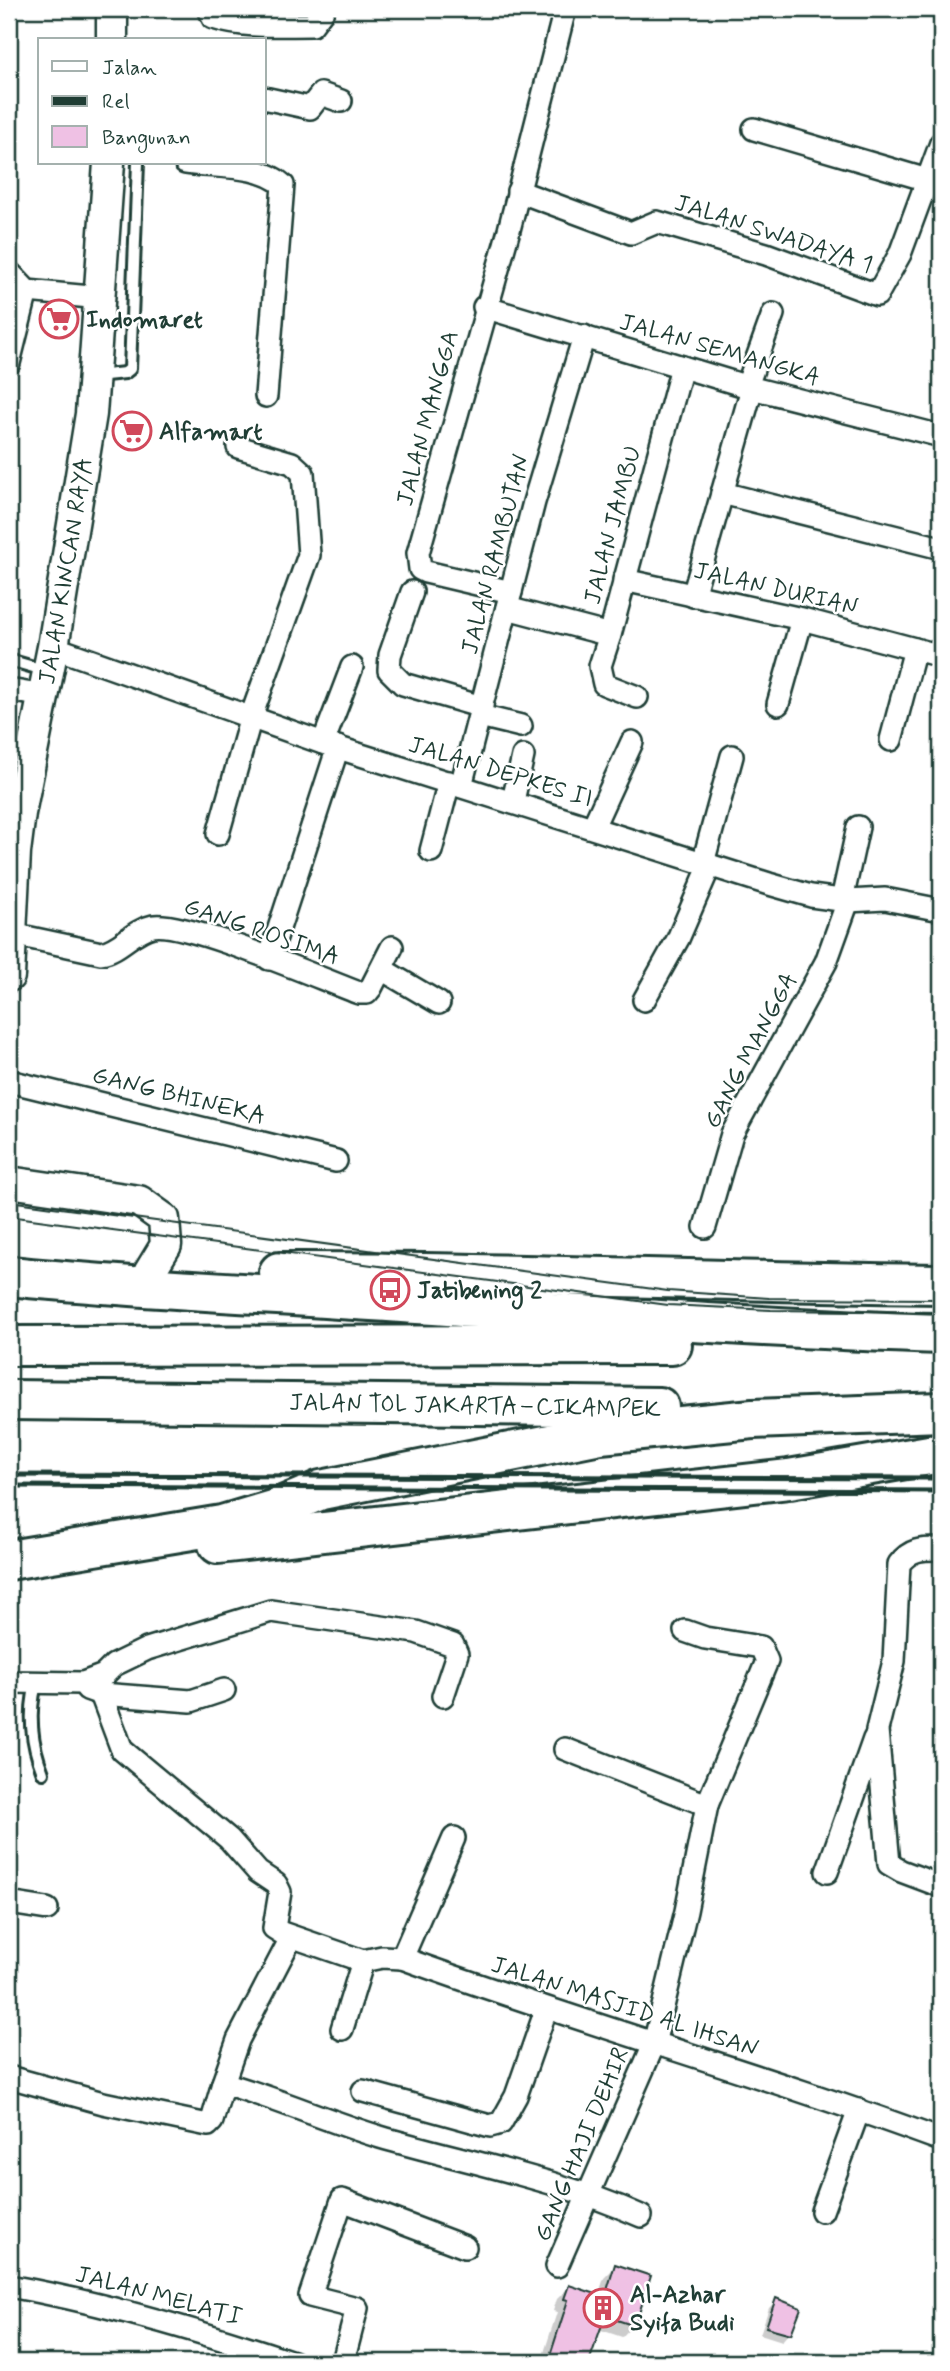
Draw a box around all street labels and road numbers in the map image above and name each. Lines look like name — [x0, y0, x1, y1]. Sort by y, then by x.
street label: JALAN SWADAYA 1 — [670, 188, 877, 281]
street label: JALAN SEMANGKA — [616, 307, 823, 394]
street label: JALAN MANGGA — [390, 327, 467, 510]
street label: JALAN JAMBU — [577, 443, 649, 608]
street label: JALAN RAMBUTAN — [455, 451, 538, 658]
street label: JALAN KINCAN RAYA — [32, 455, 101, 687]
street label: JALAN DURIAN — [691, 556, 861, 623]
street label: JALAN DEPKES II — [405, 730, 596, 815]
street label: GANG ROSIMA — [180, 891, 343, 974]
street label: GANG MANGGA — [697, 968, 805, 1134]
street label: GANG BHINEKA — [89, 1060, 268, 1133]
street label: JALAN TOL JAKARTA–CIKAMPEK — [289, 1388, 661, 1425]
street label: JALAN MASJID AL IHSAN — [487, 1950, 762, 2065]
street label: GANG HAJI DEHIR — [528, 2043, 637, 2246]
street label: JALAN MELATI — [72, 2259, 245, 2334]

